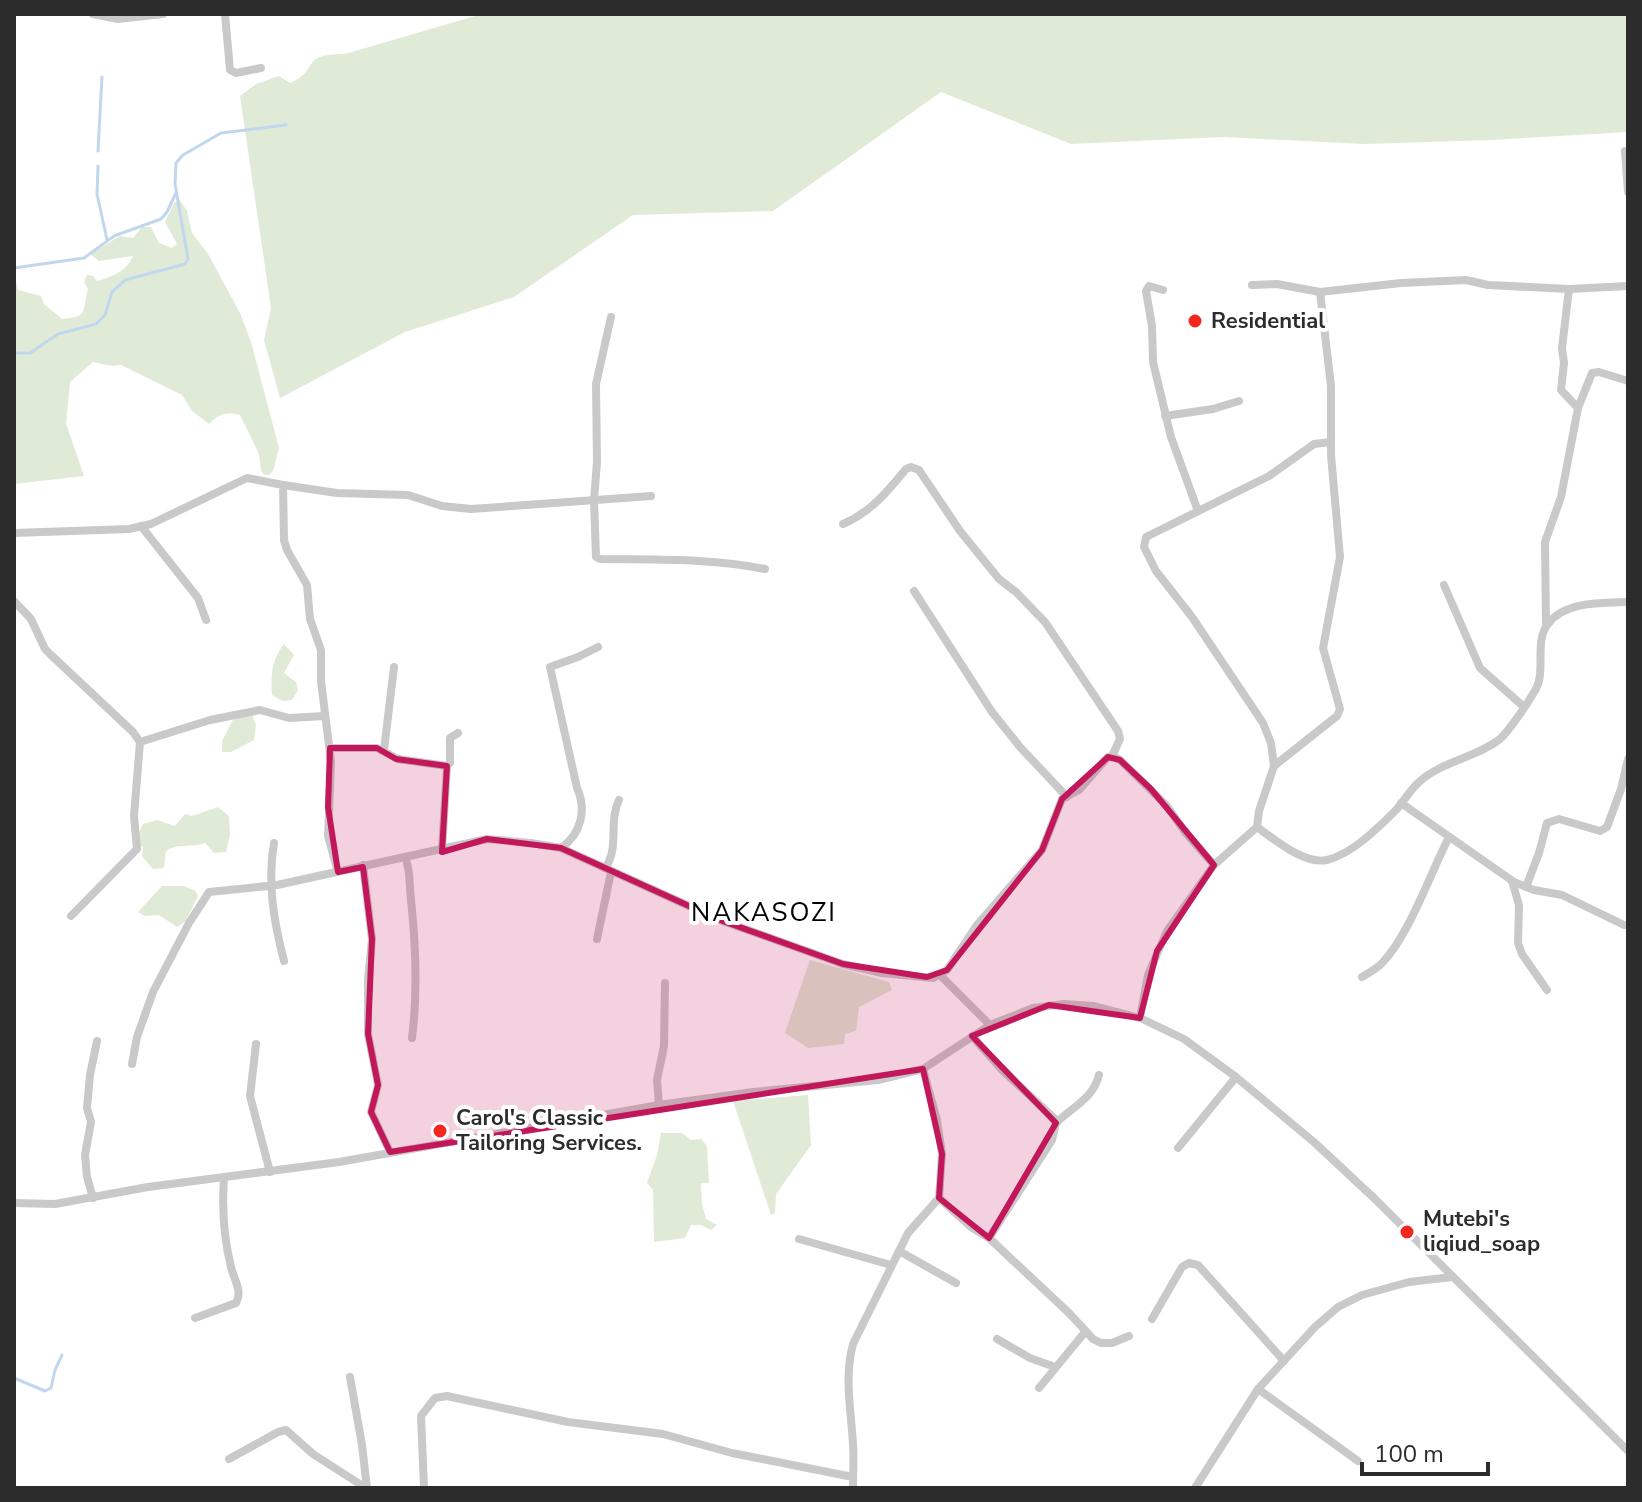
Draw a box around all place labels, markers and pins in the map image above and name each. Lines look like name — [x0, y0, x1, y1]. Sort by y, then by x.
place label: Residential — [1211, 306, 1325, 336]
marker: Residential — [1186, 312, 1204, 330]
place label: Carol's Classic Tailoring Services. — [456, 1103, 642, 1158]
marker: Carol's Classic Tailoring Services. — [431, 1122, 449, 1140]
place label: Mutebi's liqiud_soap — [1423, 1204, 1540, 1259]
marker: Mutebi's liqiud_soap — [1398, 1223, 1416, 1241]

